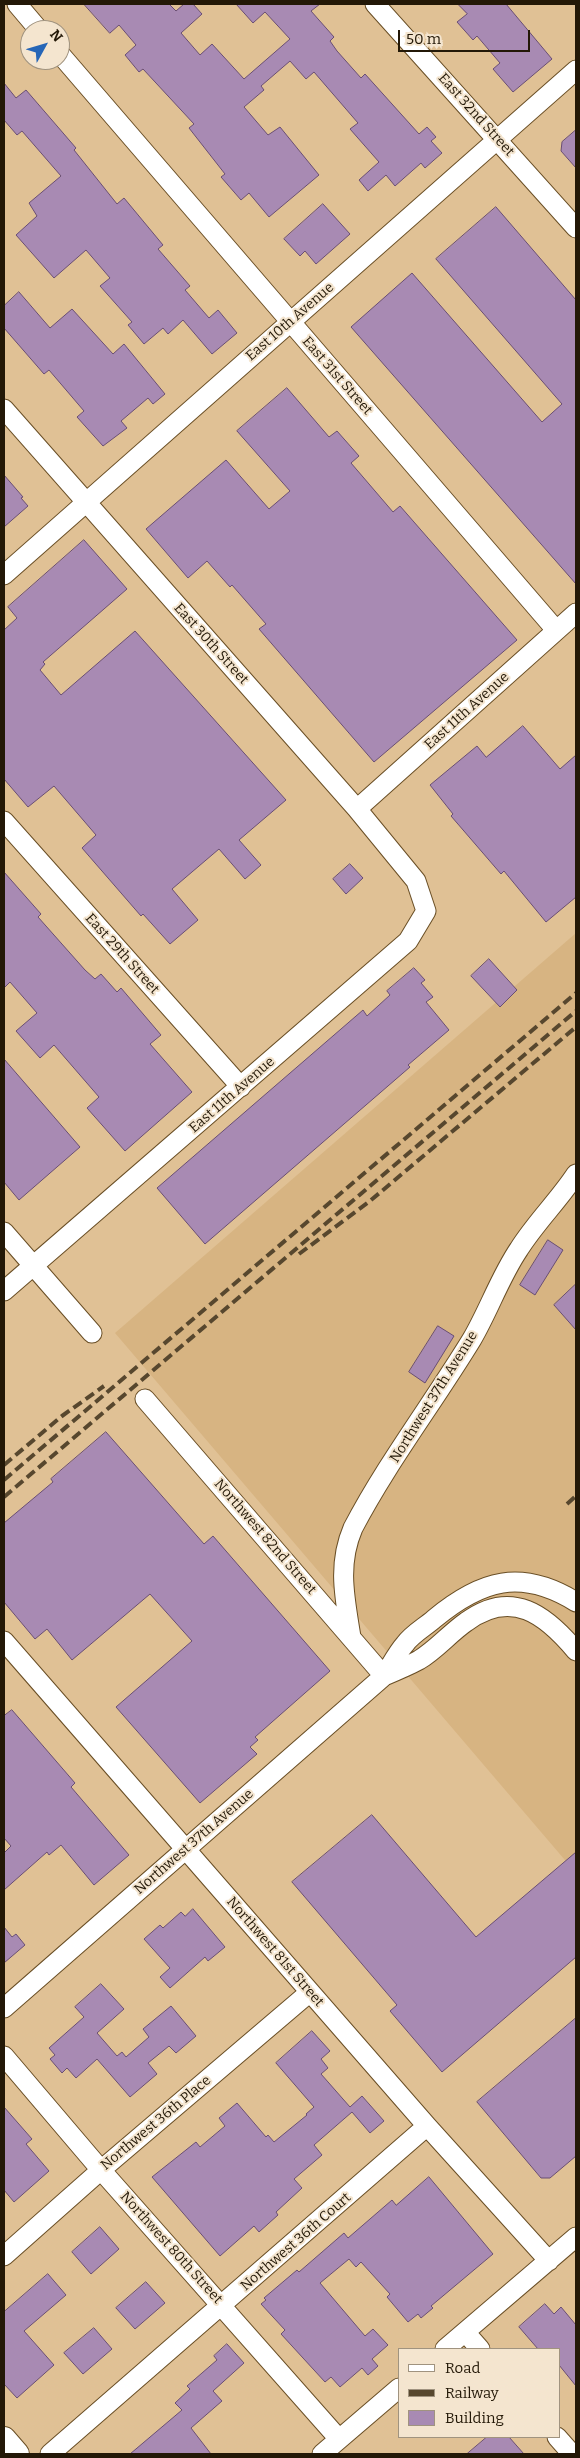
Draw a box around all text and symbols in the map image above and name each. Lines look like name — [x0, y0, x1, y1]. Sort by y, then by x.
north arrow — [20, 20, 70, 70]
scale bar — [400, 20, 532, 52]
text: N — [46, 26, 66, 45]
text: 50 m — [406, 30, 441, 48]
street label: East 32nd Street — [434, 70, 518, 160]
street label: East 10th Avenue — [243, 279, 337, 365]
street label: East 31st Street — [298, 333, 376, 419]
street label: East 30th Street — [170, 600, 252, 688]
street label: East 11th Avenue — [421, 669, 513, 753]
street label: East 29th Street — [81, 910, 163, 998]
street label: East 11th Avenue — [186, 1053, 278, 1137]
street label: Northwest 37th Avenue — [387, 1328, 481, 1466]
street label: Northwest 82nd Street — [210, 1476, 320, 1598]
street label: Northwest 37th Avenue — [131, 1786, 257, 1898]
street label: Northwest 81st Street — [223, 1894, 327, 2010]
street label: Northwest 36th Place — [98, 2072, 214, 2174]
street label: Northwest 80th Street — [116, 2189, 226, 2307]
street label: Northwest 36th Court — [237, 2189, 355, 2295]
legend — [398, 2348, 560, 2438]
text: Road — [445, 2359, 480, 2377]
text: Railway — [445, 2384, 499, 2402]
text: Building — [445, 2409, 504, 2427]

